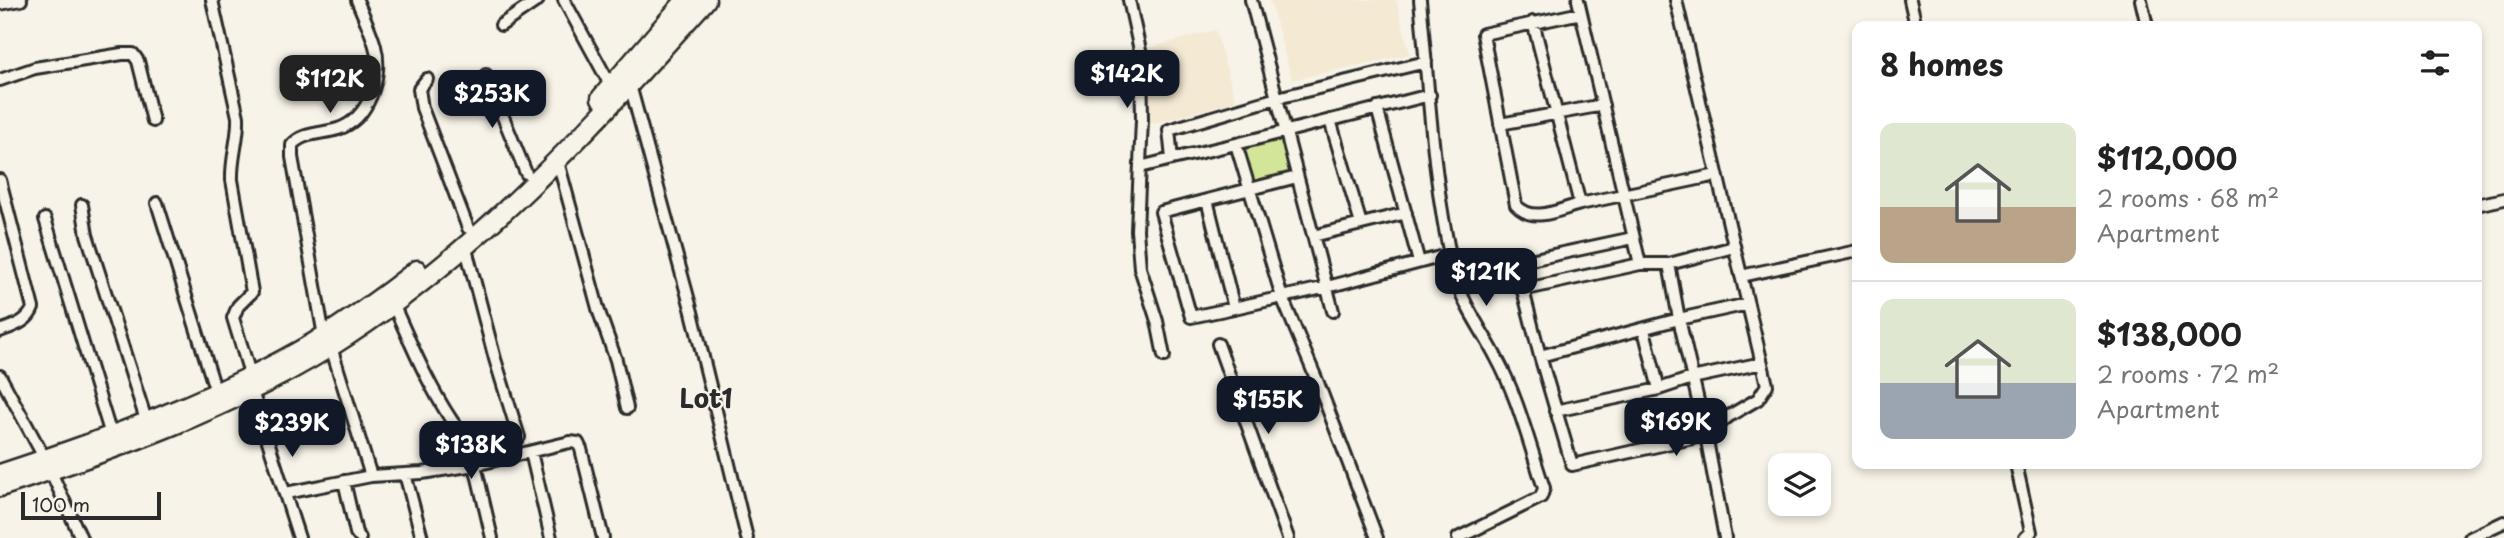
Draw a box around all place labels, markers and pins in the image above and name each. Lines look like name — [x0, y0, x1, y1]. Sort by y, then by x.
pin: $142K — [1078, 50, 1176, 110]
pin: $112K — [281, 55, 379, 115]
pin: $253K — [443, 71, 541, 130]
pin: $121K — [1437, 248, 1535, 308]
pin: $155K — [1219, 376, 1317, 436]
pin: $169K — [1627, 398, 1725, 458]
pin: $239K — [243, 400, 341, 459]
pin: $138K — [422, 421, 520, 481]

